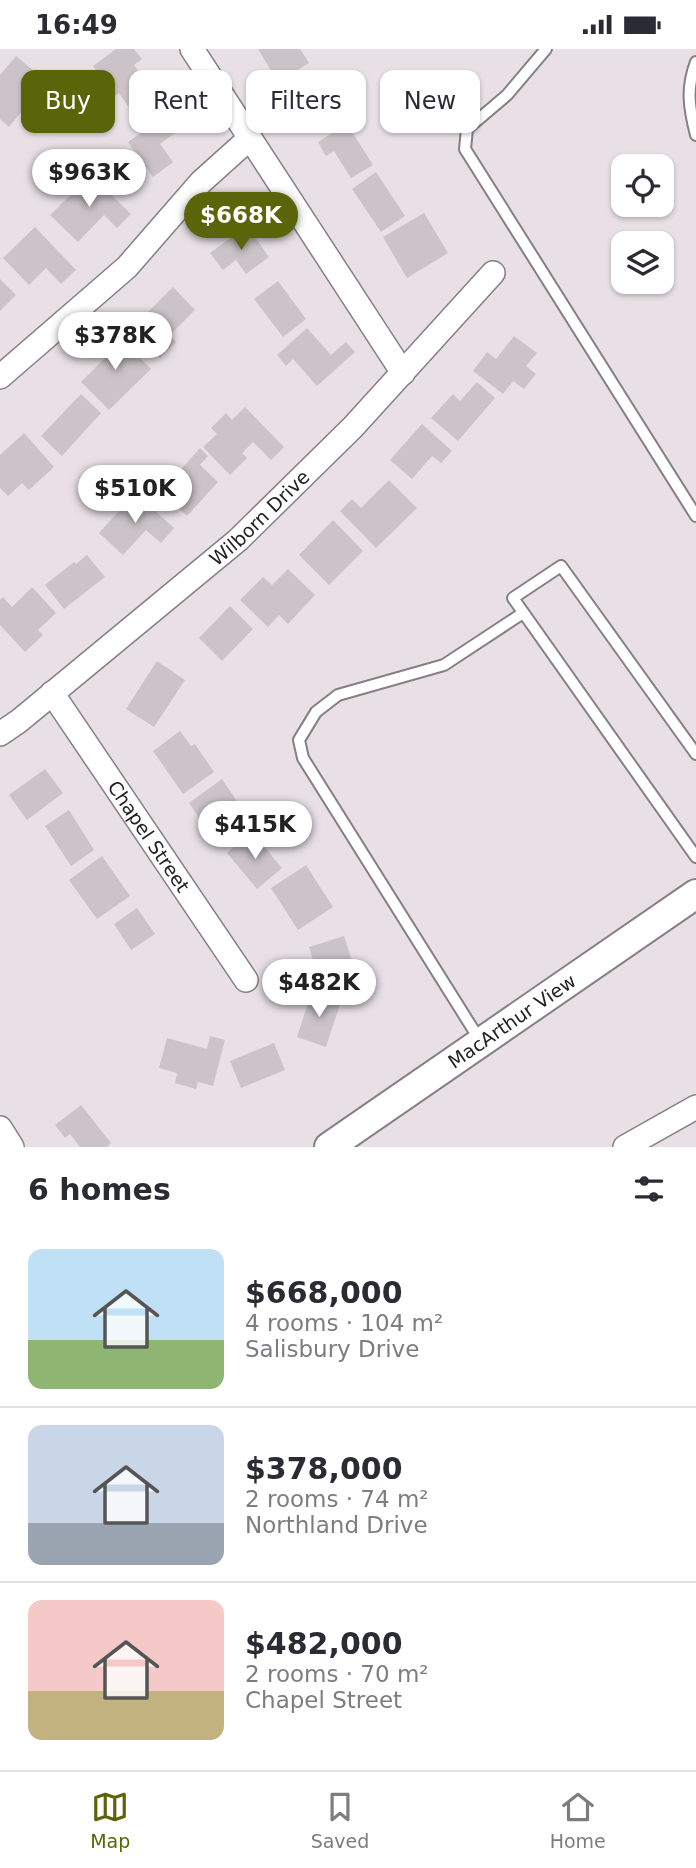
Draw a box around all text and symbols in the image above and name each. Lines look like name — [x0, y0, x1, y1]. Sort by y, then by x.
text: 16:49 — [35, 10, 118, 40]
chip: Buy — [21, 70, 115, 133]
chip: Rent — [129, 70, 232, 133]
chip: Filters — [246, 70, 366, 133]
chip: New — [380, 70, 480, 133]
pin: $963K — [40, 149, 138, 209]
map controls — [611, 154, 674, 294]
button: locate — [611, 154, 674, 217]
text: $963K — [48, 159, 130, 185]
pin: $668K — [192, 193, 290, 252]
text: $668K — [200, 202, 282, 228]
button: layers — [611, 231, 674, 294]
pin: $378K — [66, 313, 164, 372]
text: $378K — [74, 322, 156, 348]
pin: $510K — [86, 465, 184, 525]
street label: Wilborn Drive — [205, 465, 314, 570]
text: $510K — [94, 475, 176, 501]
street label: Chapel Street — [103, 776, 194, 896]
pin: $415K — [206, 801, 304, 861]
text: $415K — [214, 811, 296, 837]
pin: $482K — [270, 960, 368, 1019]
text: $482K — [278, 969, 360, 995]
street label: MacArthur View — [444, 969, 580, 1073]
icon: filters — [630, 1170, 668, 1208]
text: 6 homes — [28, 1172, 171, 1207]
text: $668,000 — [245, 1275, 403, 1310]
icon: home — [84, 1277, 168, 1361]
text: 4 rooms · 104 m² — [245, 1310, 443, 1336]
text: Salisbury Drive — [245, 1336, 419, 1362]
text: $378,000 — [245, 1451, 403, 1486]
icon: home — [84, 1453, 168, 1537]
text: 2 rooms · 74 m² — [245, 1486, 429, 1512]
text: Northland Drive — [245, 1512, 428, 1538]
text: $482,000 — [245, 1626, 403, 1661]
icon: home — [84, 1628, 168, 1712]
text: 2 rooms · 70 m² — [245, 1661, 429, 1687]
text: Chapel Street — [245, 1687, 402, 1713]
tab: Map — [90, 1788, 130, 1852]
tab: Saved — [311, 1788, 369, 1852]
tab: Home — [550, 1788, 606, 1852]

